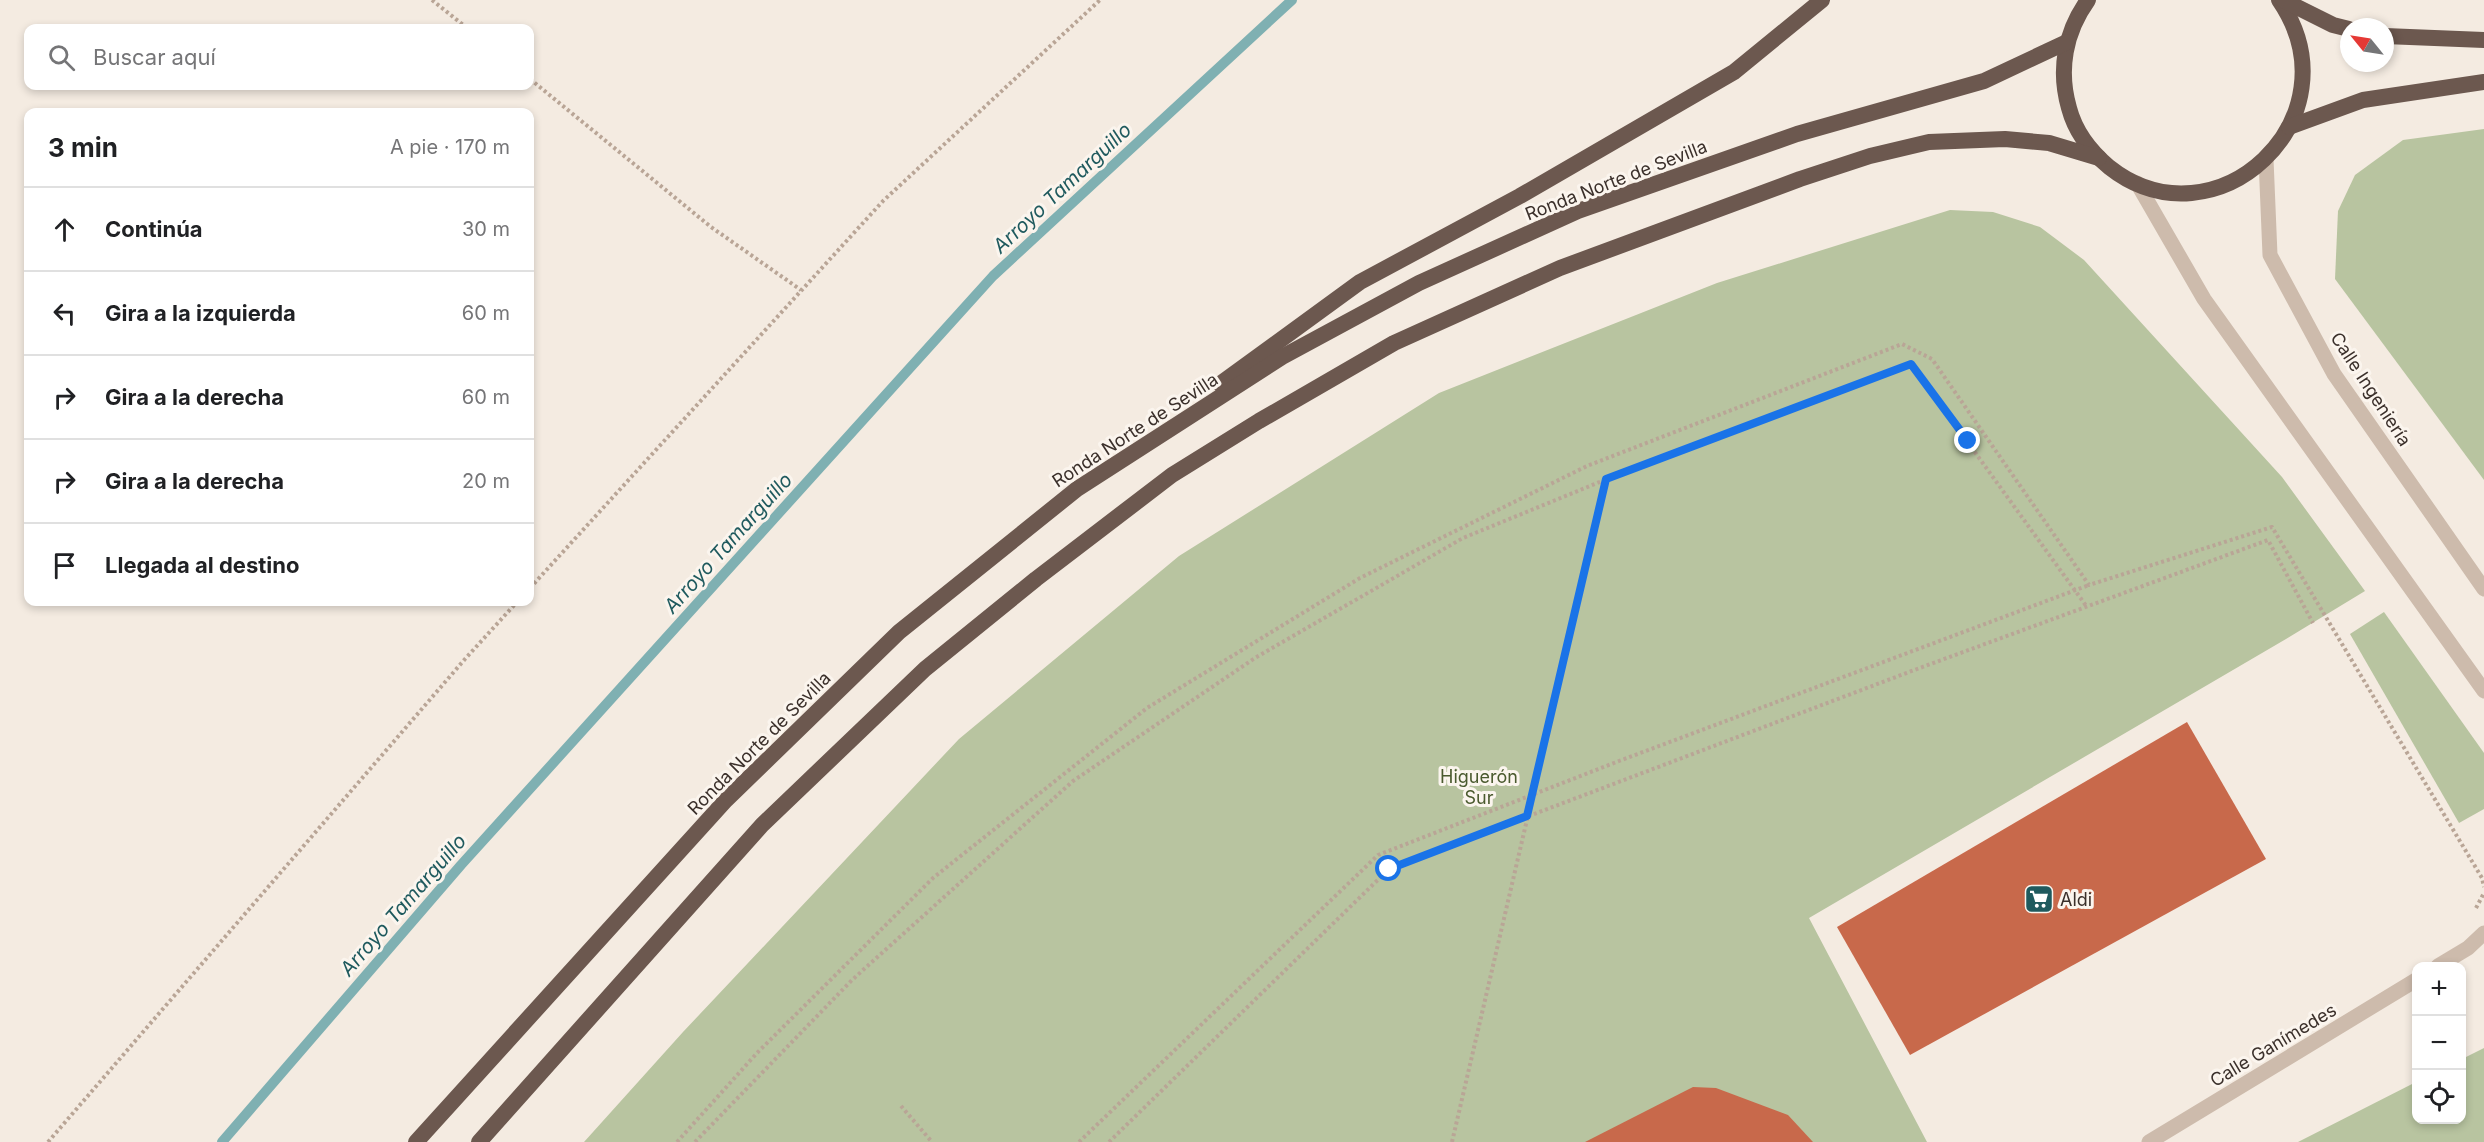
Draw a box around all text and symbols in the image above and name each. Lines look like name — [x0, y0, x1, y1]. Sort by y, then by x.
north arrow — [2340, 18, 2394, 72]
search box — [24, 24, 534, 90]
icon: search — [45, 41, 78, 74]
text: Buscar aquí — [93, 44, 216, 70]
water label: Arroyo Tamarguillo — [987, 118, 1136, 259]
text: 3 min — [48, 132, 118, 163]
text: A pie · 170 m — [390, 135, 510, 159]
street label: Ronda Norte de Sevilla — [1522, 136, 1710, 224]
icon: ahead — [48, 213, 81, 246]
text: Continúa — [105, 216, 203, 242]
text: 30 m — [462, 217, 510, 241]
icon: left — [48, 297, 81, 330]
text: Gira a la izquierda — [105, 300, 296, 326]
text: 60 m — [462, 301, 510, 325]
street label: Calle Ingeniería — [2326, 328, 2416, 450]
street label: Ronda Norte de Sevilla — [1048, 369, 1222, 491]
icon: right — [48, 381, 81, 414]
text: Gira a la derecha — [105, 384, 284, 410]
text: 60 m — [462, 385, 510, 409]
route end — [1954, 427, 1980, 453]
icon: right — [48, 465, 81, 498]
text: Gira a la derecha — [105, 468, 284, 494]
water label: Arroyo Tamarguillo — [658, 468, 797, 619]
text: 20 m — [462, 469, 510, 493]
icon: arrive — [48, 549, 81, 582]
text: Llegada al destino — [105, 552, 299, 578]
street label: Ronda Norte de Sevilla — [683, 667, 835, 819]
park label: Higuerón Sur — [1440, 766, 1518, 808]
water label: Arroyo Tamarguillo — [334, 829, 471, 982]
route start — [1375, 855, 1401, 881]
supermarket icon: Aldi — [2023, 883, 2055, 915]
place label: Aldi — [2060, 889, 2092, 910]
map controls — [2412, 962, 2466, 1124]
button: + — [2412, 962, 2466, 1016]
street label: Calle Ganímedes — [2206, 999, 2340, 1091]
button: − — [2412, 1016, 2466, 1070]
button: locate — [2412, 1070, 2466, 1124]

